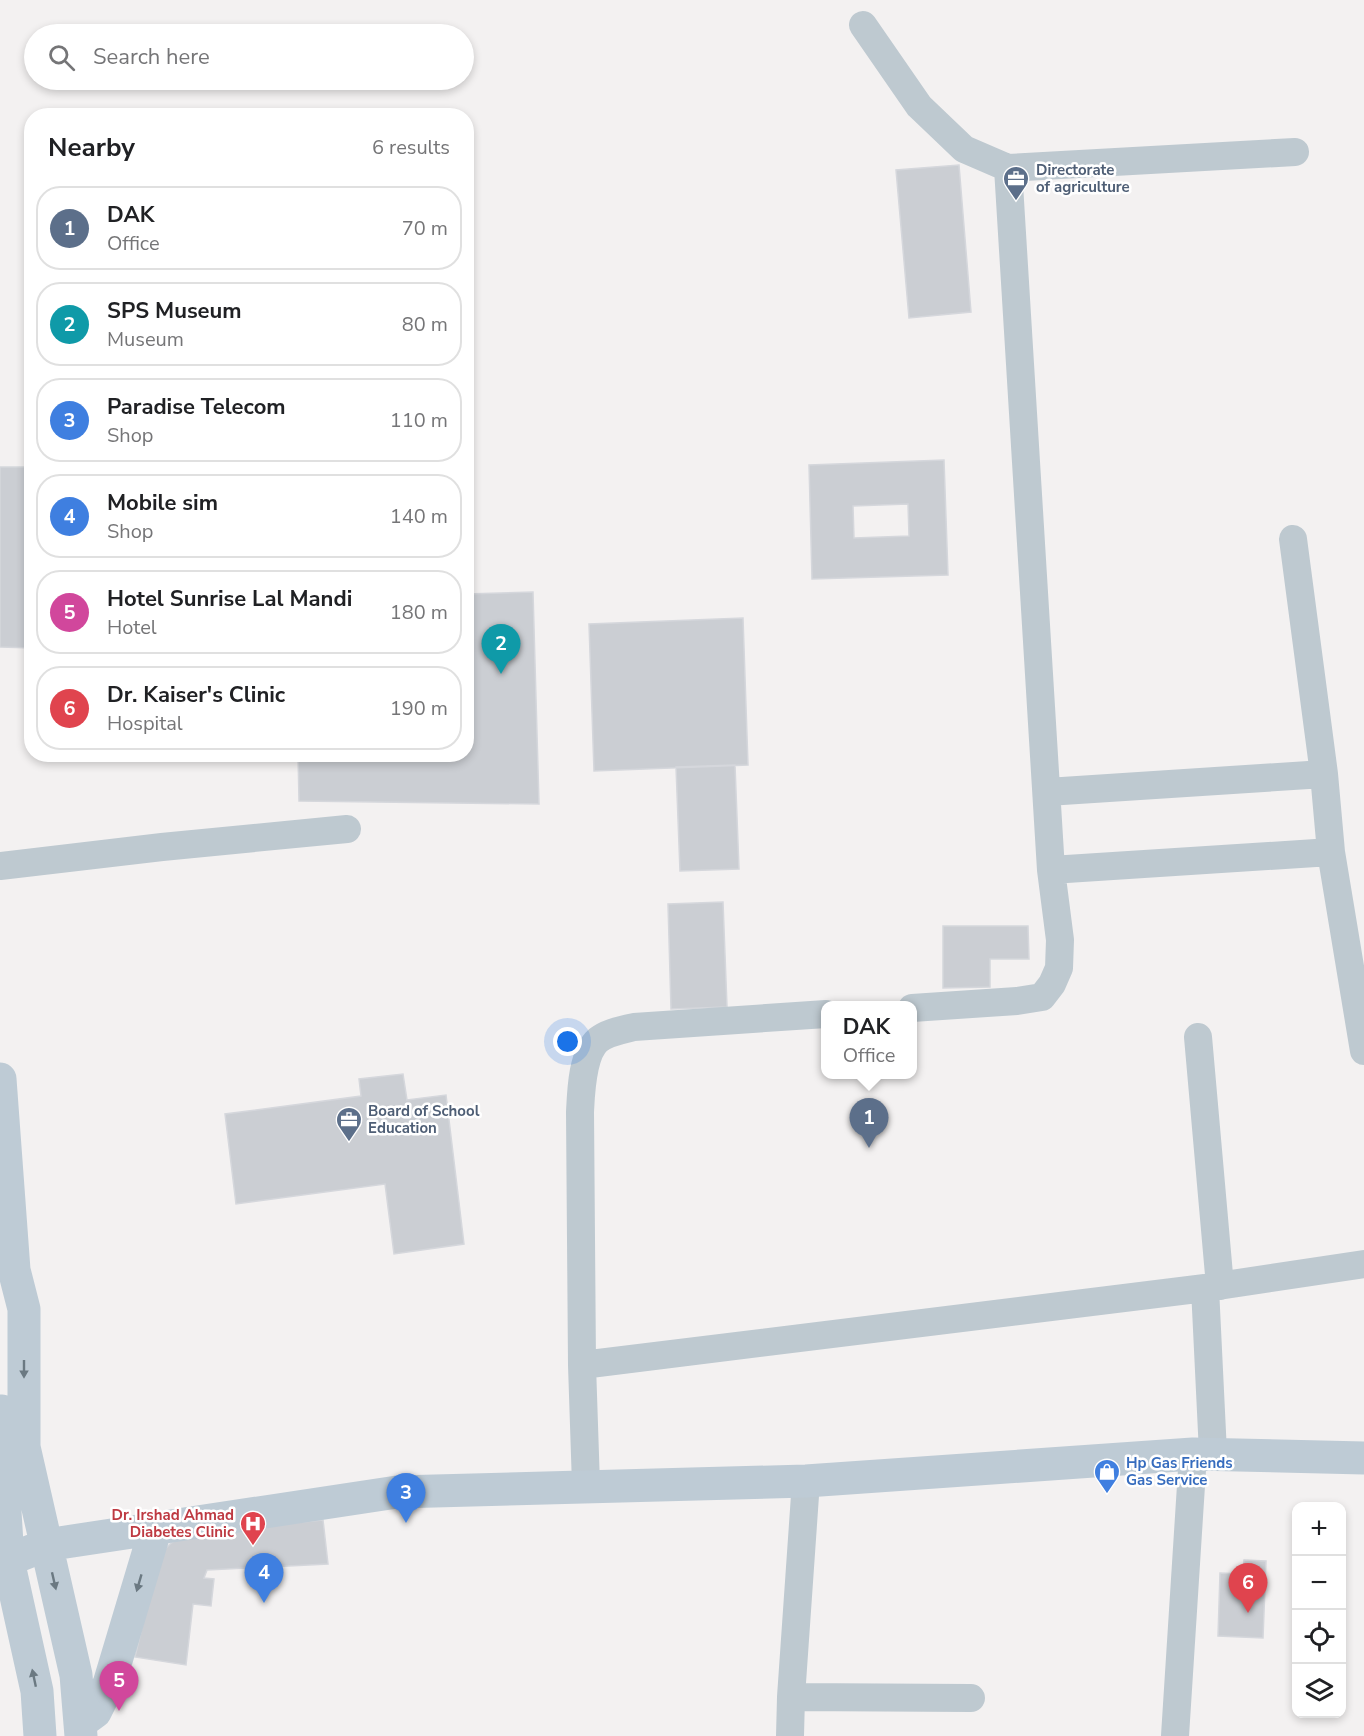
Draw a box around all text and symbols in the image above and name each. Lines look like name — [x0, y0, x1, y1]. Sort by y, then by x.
search box — [24, 24, 474, 90]
icon: search — [45, 41, 78, 74]
text: Search here — [93, 42, 210, 72]
text: Nearby — [48, 130, 135, 165]
text: 6 results — [372, 134, 450, 161]
place label: Directorate of agriculture — [1036, 160, 1130, 197]
office icon: Directorate of agriculture — [1001, 164, 1031, 202]
text: DAK — [107, 200, 154, 230]
text: 1 — [64, 215, 76, 242]
text: 70 m — [402, 215, 448, 242]
text: Office — [107, 230, 160, 257]
text: SPS Museum — [107, 296, 242, 326]
text: 2 — [64, 311, 76, 338]
text: 80 m — [402, 311, 448, 338]
text: Museum — [107, 326, 184, 353]
text: Paradise Telecom — [107, 392, 286, 422]
text: 3 — [64, 407, 76, 434]
text: 110 m — [390, 407, 448, 434]
text: Shop — [107, 422, 153, 449]
text: Mobile sim — [107, 488, 218, 518]
text: 4 — [64, 503, 76, 530]
text: 140 m — [390, 503, 448, 530]
text: Shop — [107, 518, 153, 545]
text: Hotel Sunrise Lal Mandi — [107, 584, 352, 614]
text: 5 — [64, 599, 76, 626]
text: 180 m — [390, 599, 448, 626]
text: Hotel — [107, 614, 157, 641]
pin: 2 — [482, 624, 520, 674]
text: Dr. Kaiser's Clinic — [107, 680, 285, 710]
text: 6 — [64, 695, 76, 722]
text: 190 m — [390, 695, 448, 722]
text: Hospital — [107, 710, 183, 737]
popup — [821, 1001, 917, 1079]
text: DAK — [843, 1012, 890, 1042]
your location — [553, 1027, 582, 1056]
text: Office — [843, 1042, 895, 1069]
pin: 1 — [850, 1098, 888, 1148]
place label: Board of School Education — [368, 1101, 480, 1138]
office icon: Board of School Education — [334, 1105, 364, 1143]
one-way arrow — [19, 1359, 29, 1378]
place label: Hp Gas Friends Gas Service — [1126, 1453, 1232, 1490]
shop icon: Hp Gas Friends Gas Service — [1092, 1457, 1122, 1495]
pin: 3 — [386, 1474, 426, 1523]
map controls — [1292, 1502, 1346, 1718]
button: + — [1292, 1502, 1346, 1556]
place label: Dr. Irshad Ahmad Diabetes Clinic — [112, 1505, 234, 1542]
hospital icon: Dr. Irshad Ahmad Diabetes Clinic — [238, 1509, 268, 1547]
pin: 4 — [244, 1554, 284, 1603]
button: − — [1292, 1556, 1346, 1610]
pin: 6 — [1228, 1564, 1268, 1613]
one-way arrow — [50, 1572, 59, 1591]
one-way arrow — [134, 1574, 144, 1592]
button: locate — [1292, 1610, 1346, 1664]
pin: 5 — [100, 1662, 138, 1711]
button: layers — [1292, 1664, 1346, 1718]
one-way arrow — [28, 1669, 38, 1687]

